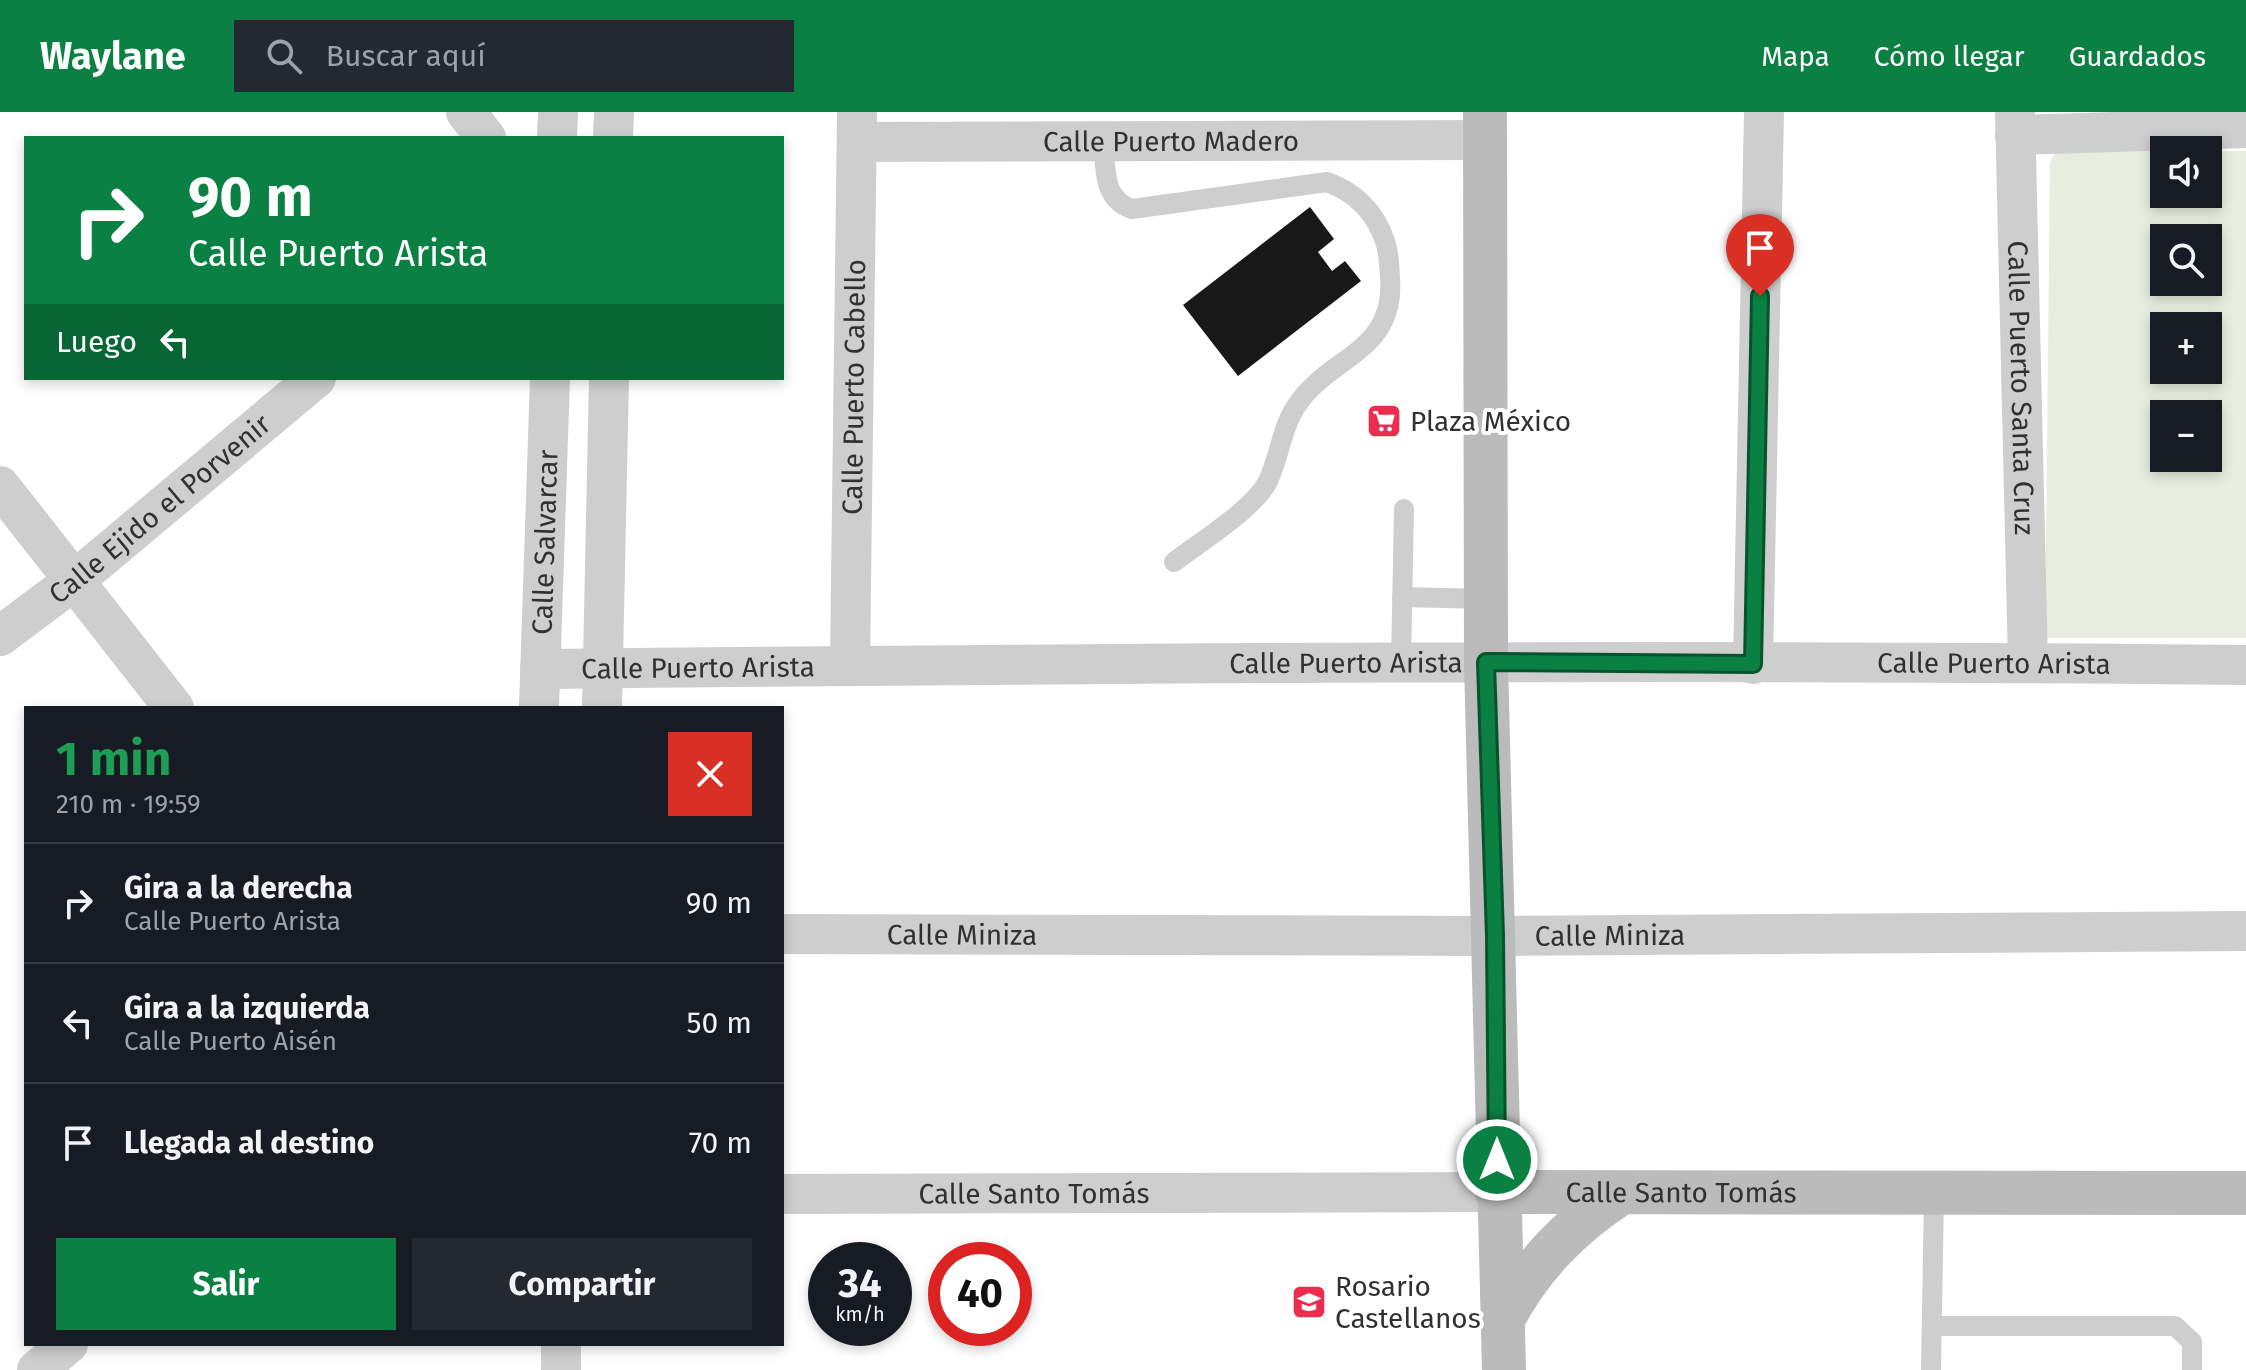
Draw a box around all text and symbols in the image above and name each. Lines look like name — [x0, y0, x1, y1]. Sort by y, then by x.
search box — [234, 20, 794, 92]
text: Waylane — [40, 33, 186, 79]
icon: search — [262, 34, 306, 78]
text: Buscar aquí — [326, 38, 486, 74]
text: Mapa — [1761, 40, 1830, 73]
text: Cómo llegar — [1874, 40, 2025, 73]
text: Guardados — [2069, 40, 2206, 73]
street label: Calle Puerto Madero — [1043, 125, 1299, 158]
map controls — [2150, 136, 2222, 472]
button: sound — [2150, 136, 2222, 208]
text: 90 m — [188, 164, 313, 231]
icon: right — [56, 168, 160, 272]
pin — [1726, 214, 1794, 296]
button: search — [2150, 224, 2222, 296]
icon: arrive — [1738, 226, 1782, 270]
text: Calle Puerto Arista — [188, 232, 488, 276]
street label: Calle Puerto Santa Cruz — [2001, 240, 2041, 536]
street label: Calle Puerto Cabello — [836, 259, 872, 515]
button: + — [2150, 312, 2222, 384]
icon: left — [153, 320, 197, 364]
text: Luego — [56, 324, 137, 360]
button: − — [2150, 400, 2222, 472]
supermarket icon: Plaza México — [1365, 402, 1403, 440]
place label: Plaza México — [1410, 405, 1571, 438]
street label: Calle Ejido el Porvenir — [42, 407, 277, 611]
street label: Calle Salvarcar — [525, 449, 565, 635]
street label: Calle Puerto Arista — [1229, 646, 1463, 680]
street label: Calle Puerto Arista — [1877, 646, 2111, 681]
street label: Calle Puerto Arista — [581, 650, 815, 686]
text: 1 min — [56, 730, 171, 788]
button: close — [668, 732, 752, 816]
text: 210 m · 19:59 — [56, 789, 201, 820]
text: Gira a la derecha — [124, 870, 353, 906]
icon: right — [56, 881, 100, 925]
text: 90 m — [686, 885, 752, 921]
text: Calle Puerto Arista — [124, 906, 341, 937]
street label: Calle Miniza — [887, 918, 1037, 952]
street label: Calle Miniza — [1535, 919, 1685, 953]
text: Gira a la izquierda — [124, 990, 370, 1026]
icon: left — [56, 1001, 100, 1045]
text: 50 m — [687, 1005, 752, 1041]
text: Calle Puerto Aisén — [124, 1026, 337, 1057]
position arrow — [1455, 1118, 1539, 1202]
icon: arrive — [56, 1121, 100, 1165]
text: Llegada al destino — [124, 1125, 374, 1161]
text: 70 m — [689, 1125, 752, 1161]
street label: Calle Santo Tomás — [1565, 1176, 1797, 1209]
street label: Calle Santo Tomás — [918, 1177, 1150, 1211]
button: Salir — [56, 1238, 396, 1330]
button: Compartir — [412, 1238, 752, 1330]
speed limit sign: 40 — [928, 1242, 1032, 1346]
text: 34 — [838, 1260, 882, 1308]
place label: Rosario Castellanos — [1335, 1270, 1481, 1335]
school or university icon: Rosario Castellanos — [1290, 1283, 1328, 1321]
text: km/h — [835, 1302, 885, 1326]

